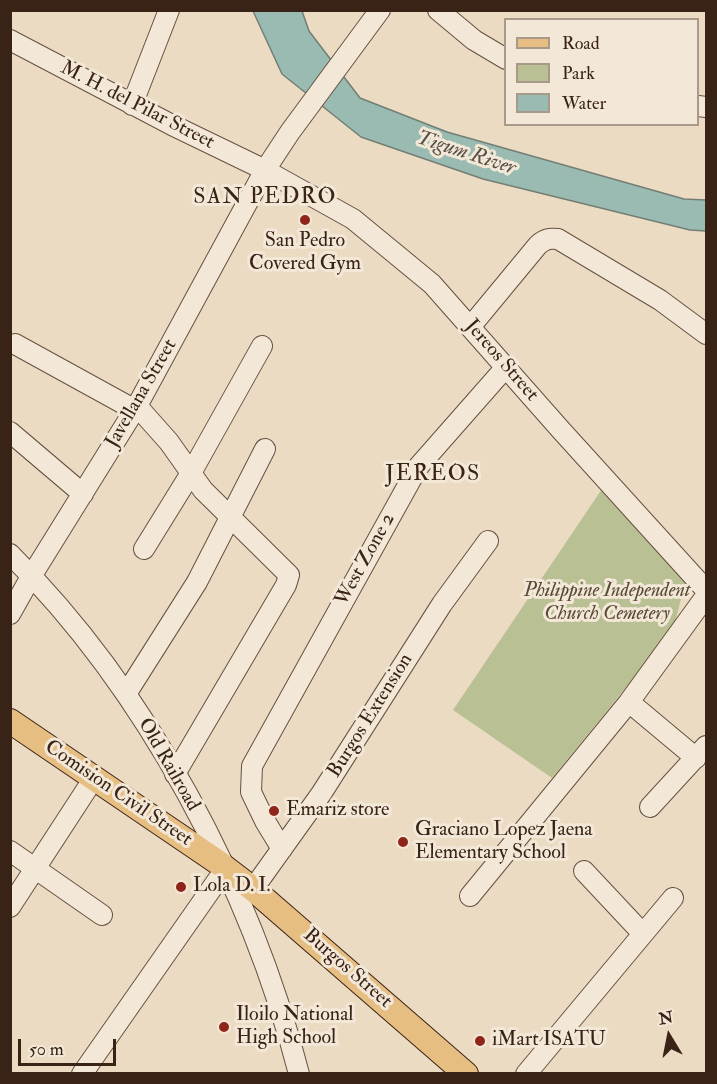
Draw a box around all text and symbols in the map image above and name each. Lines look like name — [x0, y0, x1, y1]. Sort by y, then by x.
legend — [504, 18, 699, 126]
text: Road — [562, 32, 600, 55]
street label: M. H. del Pilar Street — [56, 57, 218, 155]
text: Park — [562, 62, 595, 85]
text: Water — [562, 92, 606, 115]
water label: Tigum River — [413, 126, 519, 182]
district label: SAN PEDRO — [193, 185, 337, 211]
marker: San Pedro Covered Gym — [298, 213, 312, 227]
place label: San Pedro Covered Gym — [249, 230, 361, 277]
street label: Jereos Street — [459, 315, 543, 407]
street label: Javellana Street — [101, 335, 183, 453]
district label: JEREOS — [385, 462, 481, 488]
street label: West Zone 2 — [331, 510, 401, 610]
park label: Philippine Independent Church Cemetery — [523, 580, 691, 627]
street label: Burgos Extension — [323, 650, 419, 782]
street label: Old Railroad — [132, 714, 204, 816]
street label: Comision Civil Street — [40, 736, 196, 852]
place label: Emariz store — [286, 799, 389, 823]
marker: Emariz store — [267, 804, 281, 818]
place label: Graciano Lopez Jaena Elementary School — [415, 819, 593, 866]
marker: Graciano Lopez Jaena Elementary School — [396, 835, 410, 849]
place label: Lola D. I. — [193, 875, 270, 899]
marker: Lola D. I. — [174, 880, 188, 894]
street label: Burgos Street — [298, 924, 396, 1014]
place label: Iloilo National High School — [236, 1004, 354, 1051]
north arrow — [639, 1006, 699, 1066]
text: N — [657, 1007, 675, 1029]
marker: Iloilo National High School — [217, 1020, 231, 1034]
scale bar — [21, 1027, 118, 1065]
place label: iMart ISATU — [492, 1029, 606, 1053]
marker: iMart ISATU — [473, 1034, 487, 1048]
text: 50 m — [29, 1038, 64, 1061]

